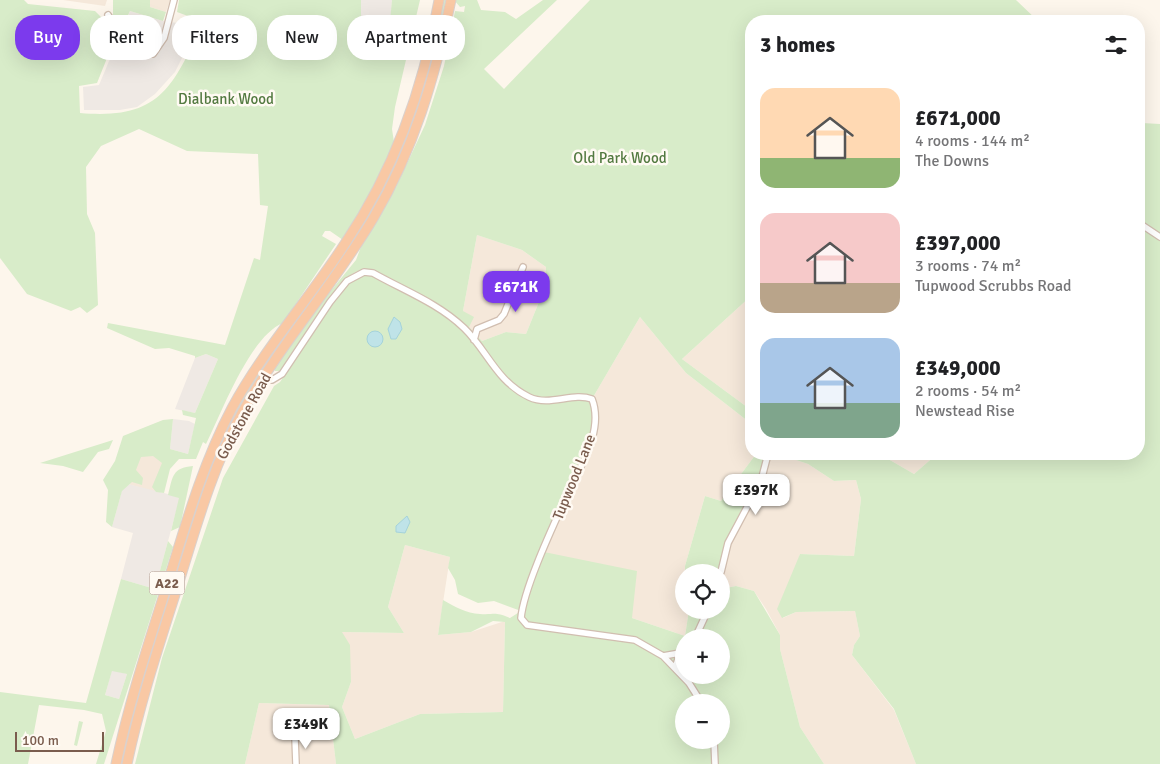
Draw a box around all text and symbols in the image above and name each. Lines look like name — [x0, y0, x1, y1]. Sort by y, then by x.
chip: Buy — [15, 15, 80, 60]
chip: Rent — [90, 15, 162, 60]
chip: Filters — [172, 15, 257, 60]
chip: New — [267, 15, 337, 60]
chip: Apartment — [347, 15, 465, 60]
icon: filters — [1102, 31, 1130, 59]
text: 3 homes — [760, 32, 835, 58]
park label: Dialbank Wood — [178, 90, 274, 108]
text: £671,000 — [915, 105, 1001, 131]
icon: home — [800, 108, 860, 168]
text: 4 rooms · 144 m² — [915, 131, 1030, 151]
park label: Old Park Wood — [573, 149, 667, 167]
text: The Downs — [915, 151, 989, 171]
text: £397,000 — [915, 230, 1001, 256]
icon: home — [800, 233, 860, 293]
text: 3 rooms · 74 m² — [915, 256, 1021, 276]
pin: £671K — [481, 270, 551, 313]
text: Tupwood Scrubbs Road — [915, 276, 1071, 296]
text: £671K — [494, 277, 538, 297]
text: £349,000 — [915, 355, 1001, 381]
icon: home — [800, 358, 860, 418]
street label: Godstone Road — [213, 370, 275, 462]
text: 2 rooms · 54 m² — [915, 381, 1021, 401]
text: Newstead Rise — [915, 401, 1015, 421]
street label: Tupwood Lane — [549, 432, 599, 522]
pin: £397K — [721, 474, 791, 516]
text: £397K — [734, 480, 778, 500]
map controls — [675, 564, 730, 749]
button: locate — [675, 564, 730, 619]
road number: A22 — [150, 572, 184, 594]
button: + — [675, 629, 730, 684]
button: − — [675, 694, 730, 749]
pin: £349K — [271, 708, 341, 750]
text: £349K — [284, 714, 328, 734]
scale bar — [15, 729, 104, 752]
text: 100 m — [22, 732, 59, 749]

